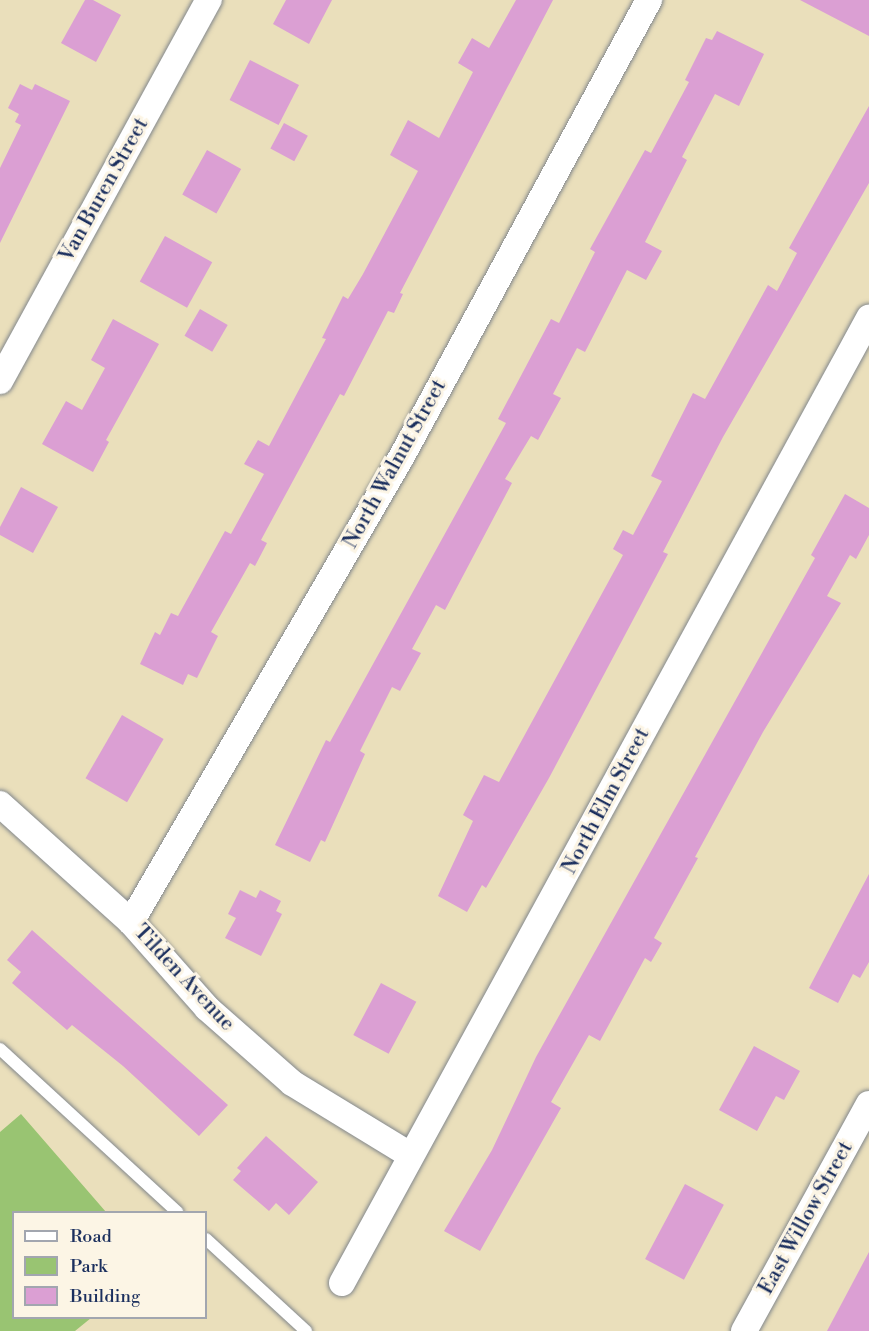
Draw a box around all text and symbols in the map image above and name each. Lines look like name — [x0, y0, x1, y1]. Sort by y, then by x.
street label: Van Buren Street — [54, 114, 154, 266]
street label: North Walnut Street — [338, 375, 452, 553]
street label: North Elm Street — [557, 724, 655, 878]
street label: Tilden Avenue — [128, 920, 240, 1036]
street label: East Willow Street — [753, 1137, 859, 1299]
legend — [12, 1211, 207, 1319]
text: Road — [70, 1225, 112, 1248]
text: Park — [70, 1255, 107, 1278]
text: Building — [70, 1285, 140, 1308]

